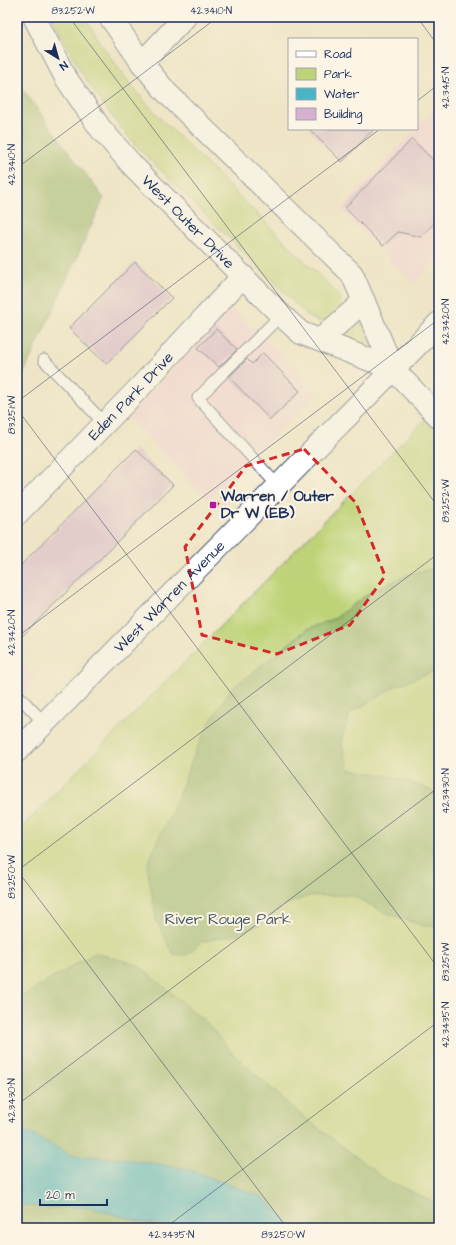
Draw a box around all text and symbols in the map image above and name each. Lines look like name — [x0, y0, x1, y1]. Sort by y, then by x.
text: 83.252°W — [51, 4, 95, 18]
text: 42.3410°N — [190, 4, 232, 18]
north arrow — [38, 38, 78, 78]
legend — [288, 38, 418, 130]
text: Road — [324, 46, 352, 63]
text: N — [56, 58, 71, 74]
text: Park — [324, 66, 352, 83]
text: 42.3415°N — [439, 67, 453, 109]
text: Water — [324, 86, 360, 103]
text: Building — [324, 106, 362, 124]
text: 42.3410°N — [5, 144, 19, 186]
street label: West Outer Drive — [137, 170, 239, 273]
text: 42.3420°N — [439, 299, 453, 345]
street label: Eden Park Drive — [83, 347, 178, 445]
text: 83.251°W — [5, 395, 19, 434]
text: 83.252°W — [439, 479, 453, 523]
place label: Warren / Outer Dr W (EB) — [220, 486, 335, 524]
marker: Warren / Outer Dr W (EB) — [208, 500, 218, 510]
street label: West Warren Avenue — [109, 535, 230, 657]
text: 42.3420°N — [5, 610, 19, 656]
text: 42.3430°N — [439, 768, 453, 814]
text: 83.250°W — [5, 855, 19, 899]
park label: River Rouge Park — [165, 909, 291, 931]
text: 83.251°W — [439, 942, 453, 981]
text: 42.3435°N — [439, 1002, 453, 1048]
text: 42.3430°N — [5, 1078, 19, 1124]
scale bar — [40, 1181, 107, 1207]
text: 20 m — [46, 1187, 75, 1204]
text: 42.3435°N — [148, 1228, 194, 1242]
text: 83.250°W — [261, 1228, 305, 1242]

